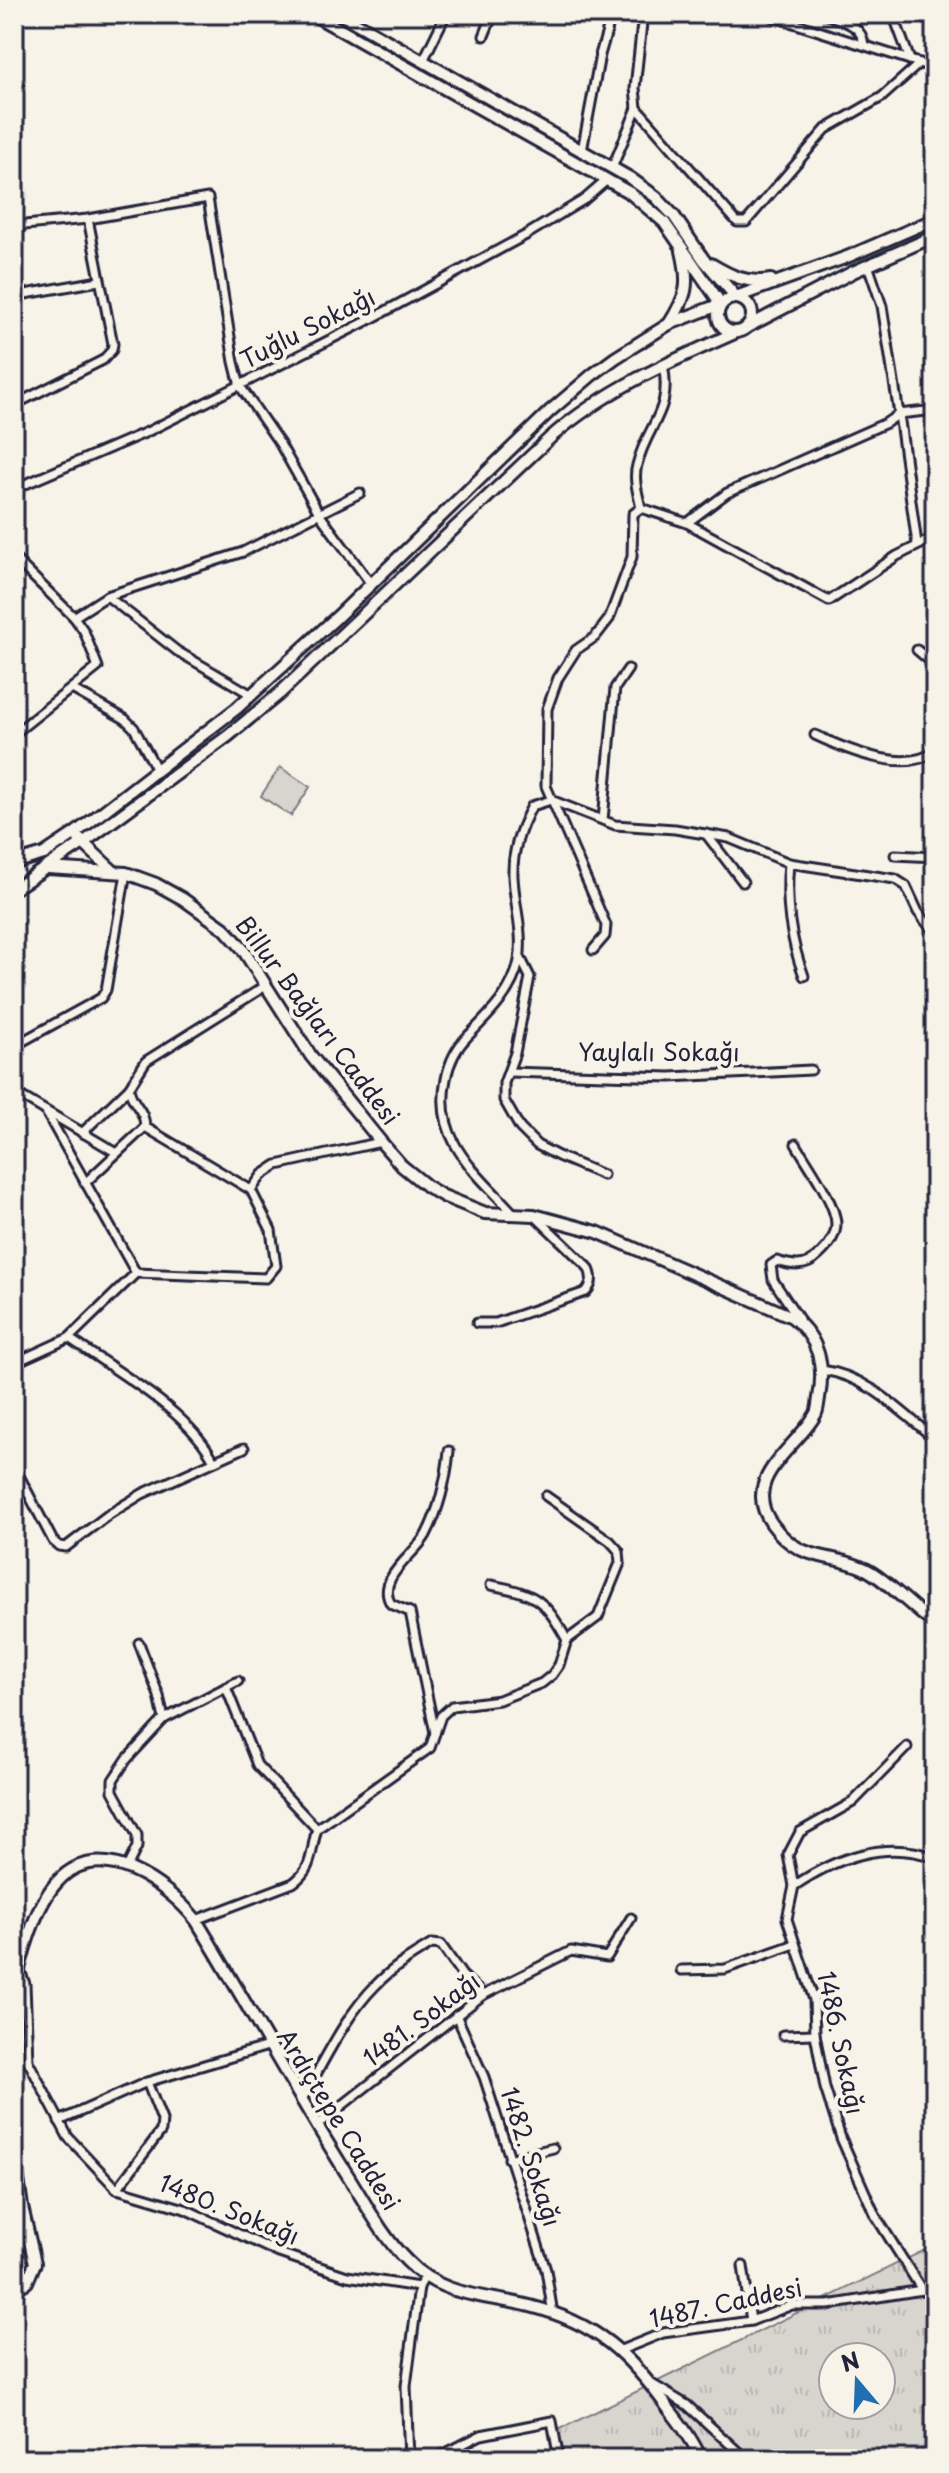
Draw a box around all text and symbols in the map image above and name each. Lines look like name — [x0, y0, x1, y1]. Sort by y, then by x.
street label: Tuğlu Sokağı — [233, 278, 381, 377]
street label: Billur Bağları Caddesi — [228, 908, 409, 1132]
street label: Yaylalı Sokağı — [578, 1033, 740, 1069]
street label: 1481. Sokağı — [355, 1962, 487, 2074]
street label: 1486. Sokağı — [809, 1968, 875, 2117]
street label: Ardıçtepe Caddesi — [269, 2021, 410, 2217]
street label: 1482. Sokağı — [492, 2082, 571, 2231]
street label: 1480. Sokağı — [154, 2164, 305, 2253]
street label: 1487. Caddesi — [646, 2268, 805, 2336]
north arrow — [817, 2341, 897, 2421]
text: N — [836, 2342, 864, 2379]

